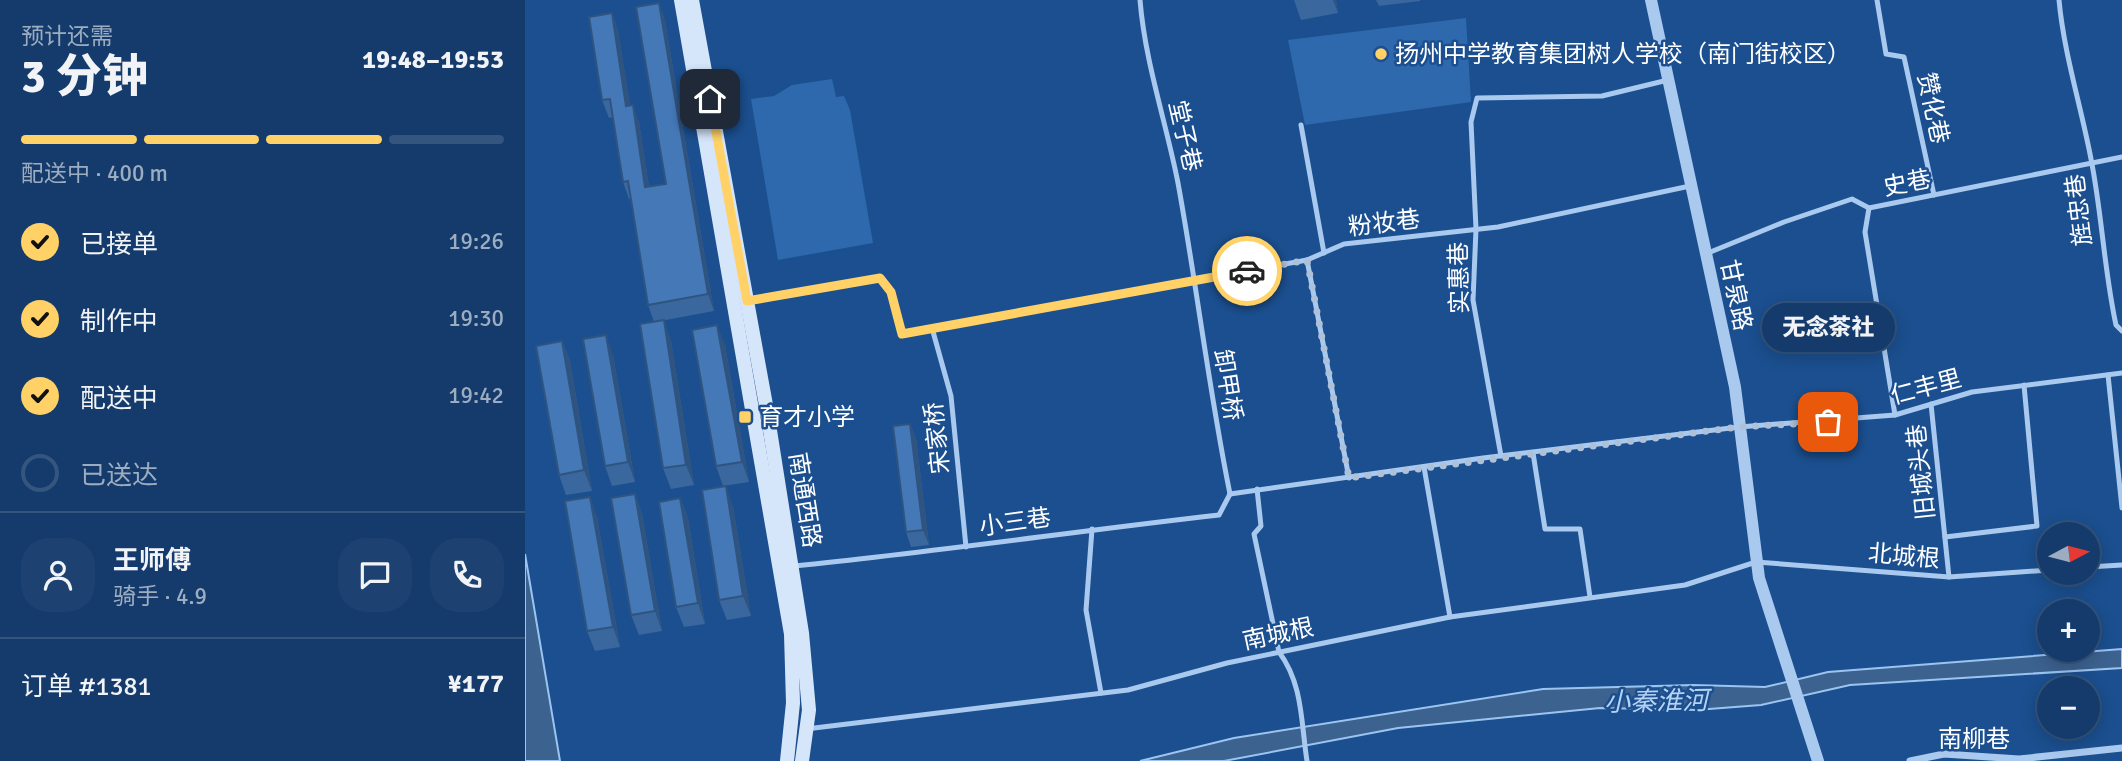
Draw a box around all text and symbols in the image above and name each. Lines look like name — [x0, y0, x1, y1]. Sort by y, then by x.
text: 预计还需 — [21, 22, 113, 51]
place label: 扬州中学教育集团树人学校（南门街校区） — [1395, 39, 1851, 69]
text: 19:48–19:53 — [362, 44, 504, 76]
marker: 扬州中学教育集团树人学校（南门街校区） — [1373, 46, 1389, 62]
text: 3 分钟 — [21, 49, 148, 105]
pin — [680, 69, 740, 129]
street label: 赞化巷 — [1911, 70, 1955, 146]
icon: home — [691, 80, 729, 118]
street label: 堂子巷 — [1162, 98, 1208, 174]
text: 配送中 · 400 m — [21, 159, 168, 188]
street label: 史巷 — [1881, 164, 1933, 202]
street label: 旌忠巷 — [2060, 172, 2098, 248]
street label: 粉妆巷 — [1346, 204, 1422, 242]
icon: check — [21, 223, 59, 261]
text: 19:26 — [448, 227, 504, 256]
text: 已接单 — [80, 229, 158, 261]
courier — [1212, 236, 1282, 306]
street label: 实惠巷 — [1443, 242, 1475, 314]
icon: car — [1228, 252, 1266, 290]
street label: 甘泉路 — [1714, 257, 1758, 333]
icon: check — [21, 300, 59, 338]
callout: 无念茶社 — [1761, 303, 1895, 352]
text: 19:30 — [448, 304, 504, 333]
text: 制作中 — [80, 306, 158, 338]
text: 无念茶社 — [1783, 313, 1875, 342]
street label: 卸甲桥 — [1208, 347, 1248, 423]
street label: 仁丰里 — [1887, 363, 1965, 411]
icon: check — [21, 377, 59, 415]
text: 19:42 — [448, 381, 504, 410]
text: 配送中 — [80, 383, 158, 415]
pin — [1798, 392, 1858, 452]
street label: 宋家桥 — [918, 401, 956, 475]
place label: 育才小学 — [759, 402, 855, 432]
icon: bag — [1809, 403, 1847, 441]
marker: 育才小学 — [737, 409, 753, 425]
street label: 旧城头巷 — [1901, 423, 1941, 521]
street label: 南通西路 — [783, 450, 827, 550]
text: 已送达 — [80, 460, 158, 492]
street label: 小三巷 — [977, 502, 1053, 542]
north arrow — [2037, 522, 2100, 584]
map controls — [2037, 522, 2100, 739]
button: person — [21, 538, 95, 612]
button: chat — [338, 538, 412, 612]
button: phone — [430, 538, 504, 612]
street label: 北城根 — [1867, 538, 1941, 574]
text: 王师傅 — [113, 545, 191, 577]
text: 骑手 · 4.9 — [113, 582, 207, 611]
button: + — [2037, 599, 2100, 662]
street label: 南城根 — [1240, 612, 1316, 656]
text: ¥177 — [448, 668, 504, 700]
text: 订单 #1381 — [21, 671, 152, 703]
button: − — [2037, 676, 2100, 739]
water label: 小秦淮河 — [1604, 685, 1713, 719]
street label: 南柳巷 — [1938, 724, 2010, 754]

